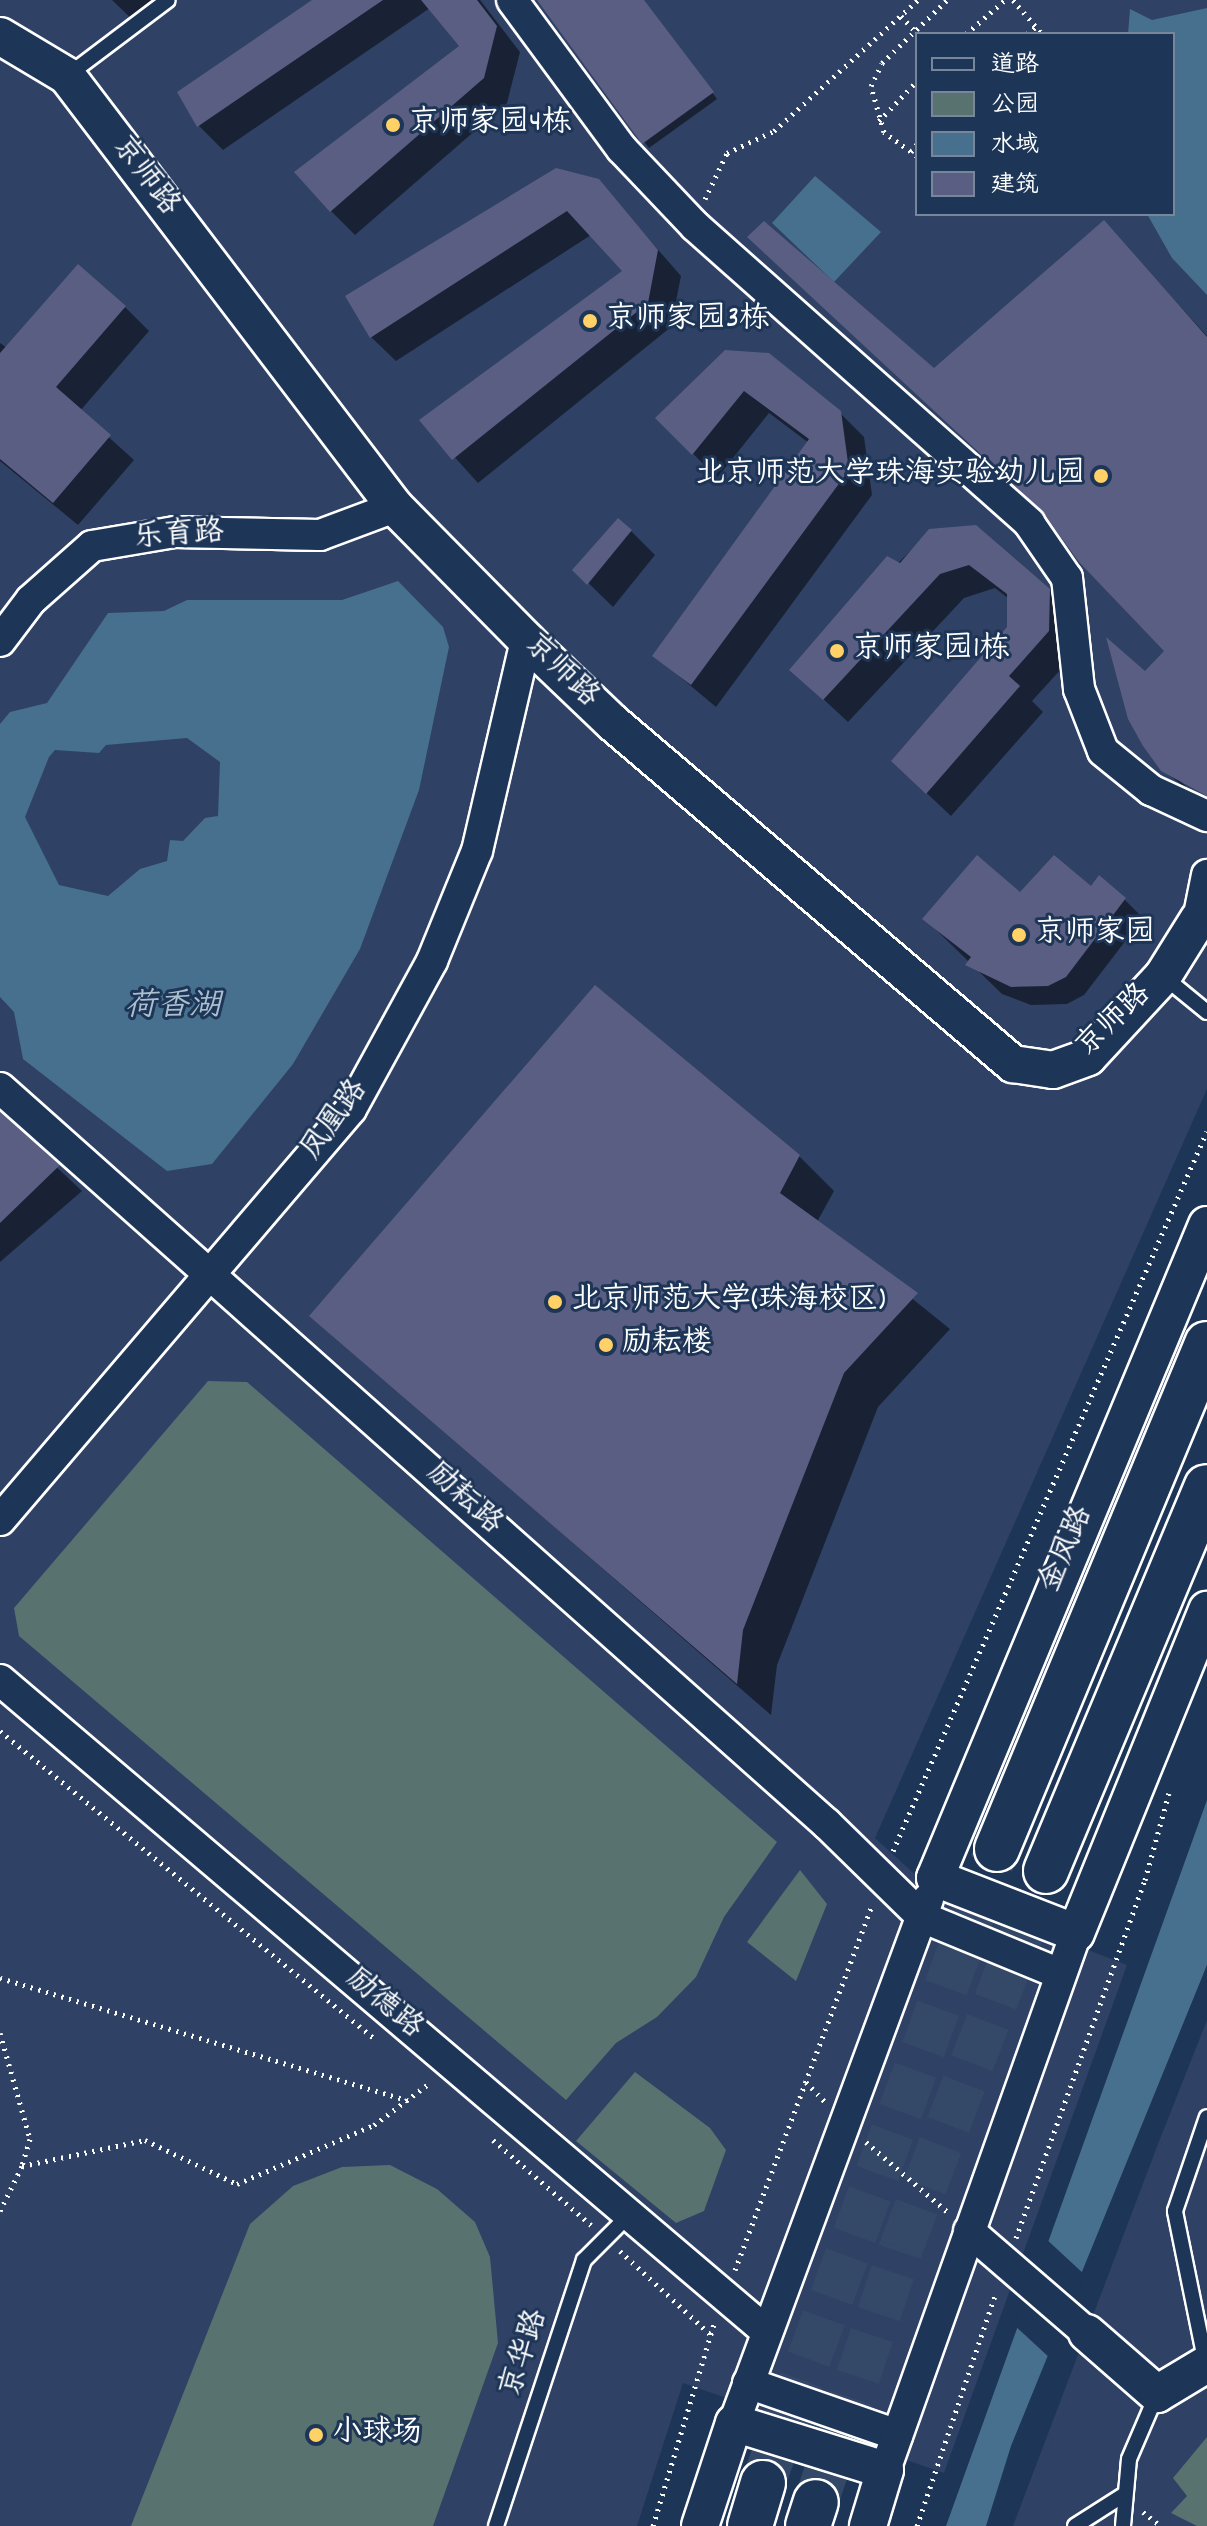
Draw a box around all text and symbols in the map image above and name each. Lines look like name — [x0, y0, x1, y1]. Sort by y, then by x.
legend — [915, 32, 1175, 216]
text: 道路 — [991, 49, 1039, 83]
text: 公园 — [991, 89, 1039, 123]
place label: 京师家园4栋 — [409, 107, 571, 143]
marker: 京师家园4栋 — [384, 116, 402, 134]
text: 水域 — [991, 129, 1039, 163]
street label: 京师路 — [103, 130, 185, 224]
text: 建筑 — [991, 169, 1039, 203]
place label: 京师家园3栋 — [606, 303, 769, 339]
marker: 京师家园3栋 — [581, 312, 599, 330]
place label: 北京师范大学珠海实验幼儿园 — [695, 458, 1085, 494]
marker: 北京师范大学珠海实验幼儿园 — [1092, 467, 1110, 485]
street label: 乐育路 — [133, 516, 225, 558]
street label: 京师路 — [515, 628, 605, 716]
place label: 京师家园1栋 — [853, 633, 1010, 669]
marker: 京师家园1栋 — [828, 642, 846, 660]
place label: 京师家园 — [1035, 917, 1155, 953]
marker: 京师家园 — [1010, 926, 1028, 944]
street label: 京师路 — [1070, 978, 1160, 1066]
water label: 荷香湖 — [125, 989, 221, 1027]
street label: 凤凰路 — [295, 1074, 377, 1168]
place label: 北京师范大学(珠海校区) — [571, 1284, 886, 1320]
marker: 北京师范大学(珠海校区) — [546, 1293, 564, 1311]
place label: 励耘楼 — [622, 1327, 712, 1363]
marker: 励耘楼 — [597, 1336, 615, 1354]
street label: 励耘路 — [418, 1457, 508, 1543]
street label: 金凤路 — [1034, 1502, 1102, 1598]
street label: 励德路 — [337, 1962, 429, 2048]
street label: 京华路 — [495, 2306, 557, 2402]
place label: 小球场 — [332, 2417, 422, 2453]
marker: 小球场 — [307, 2426, 325, 2444]

